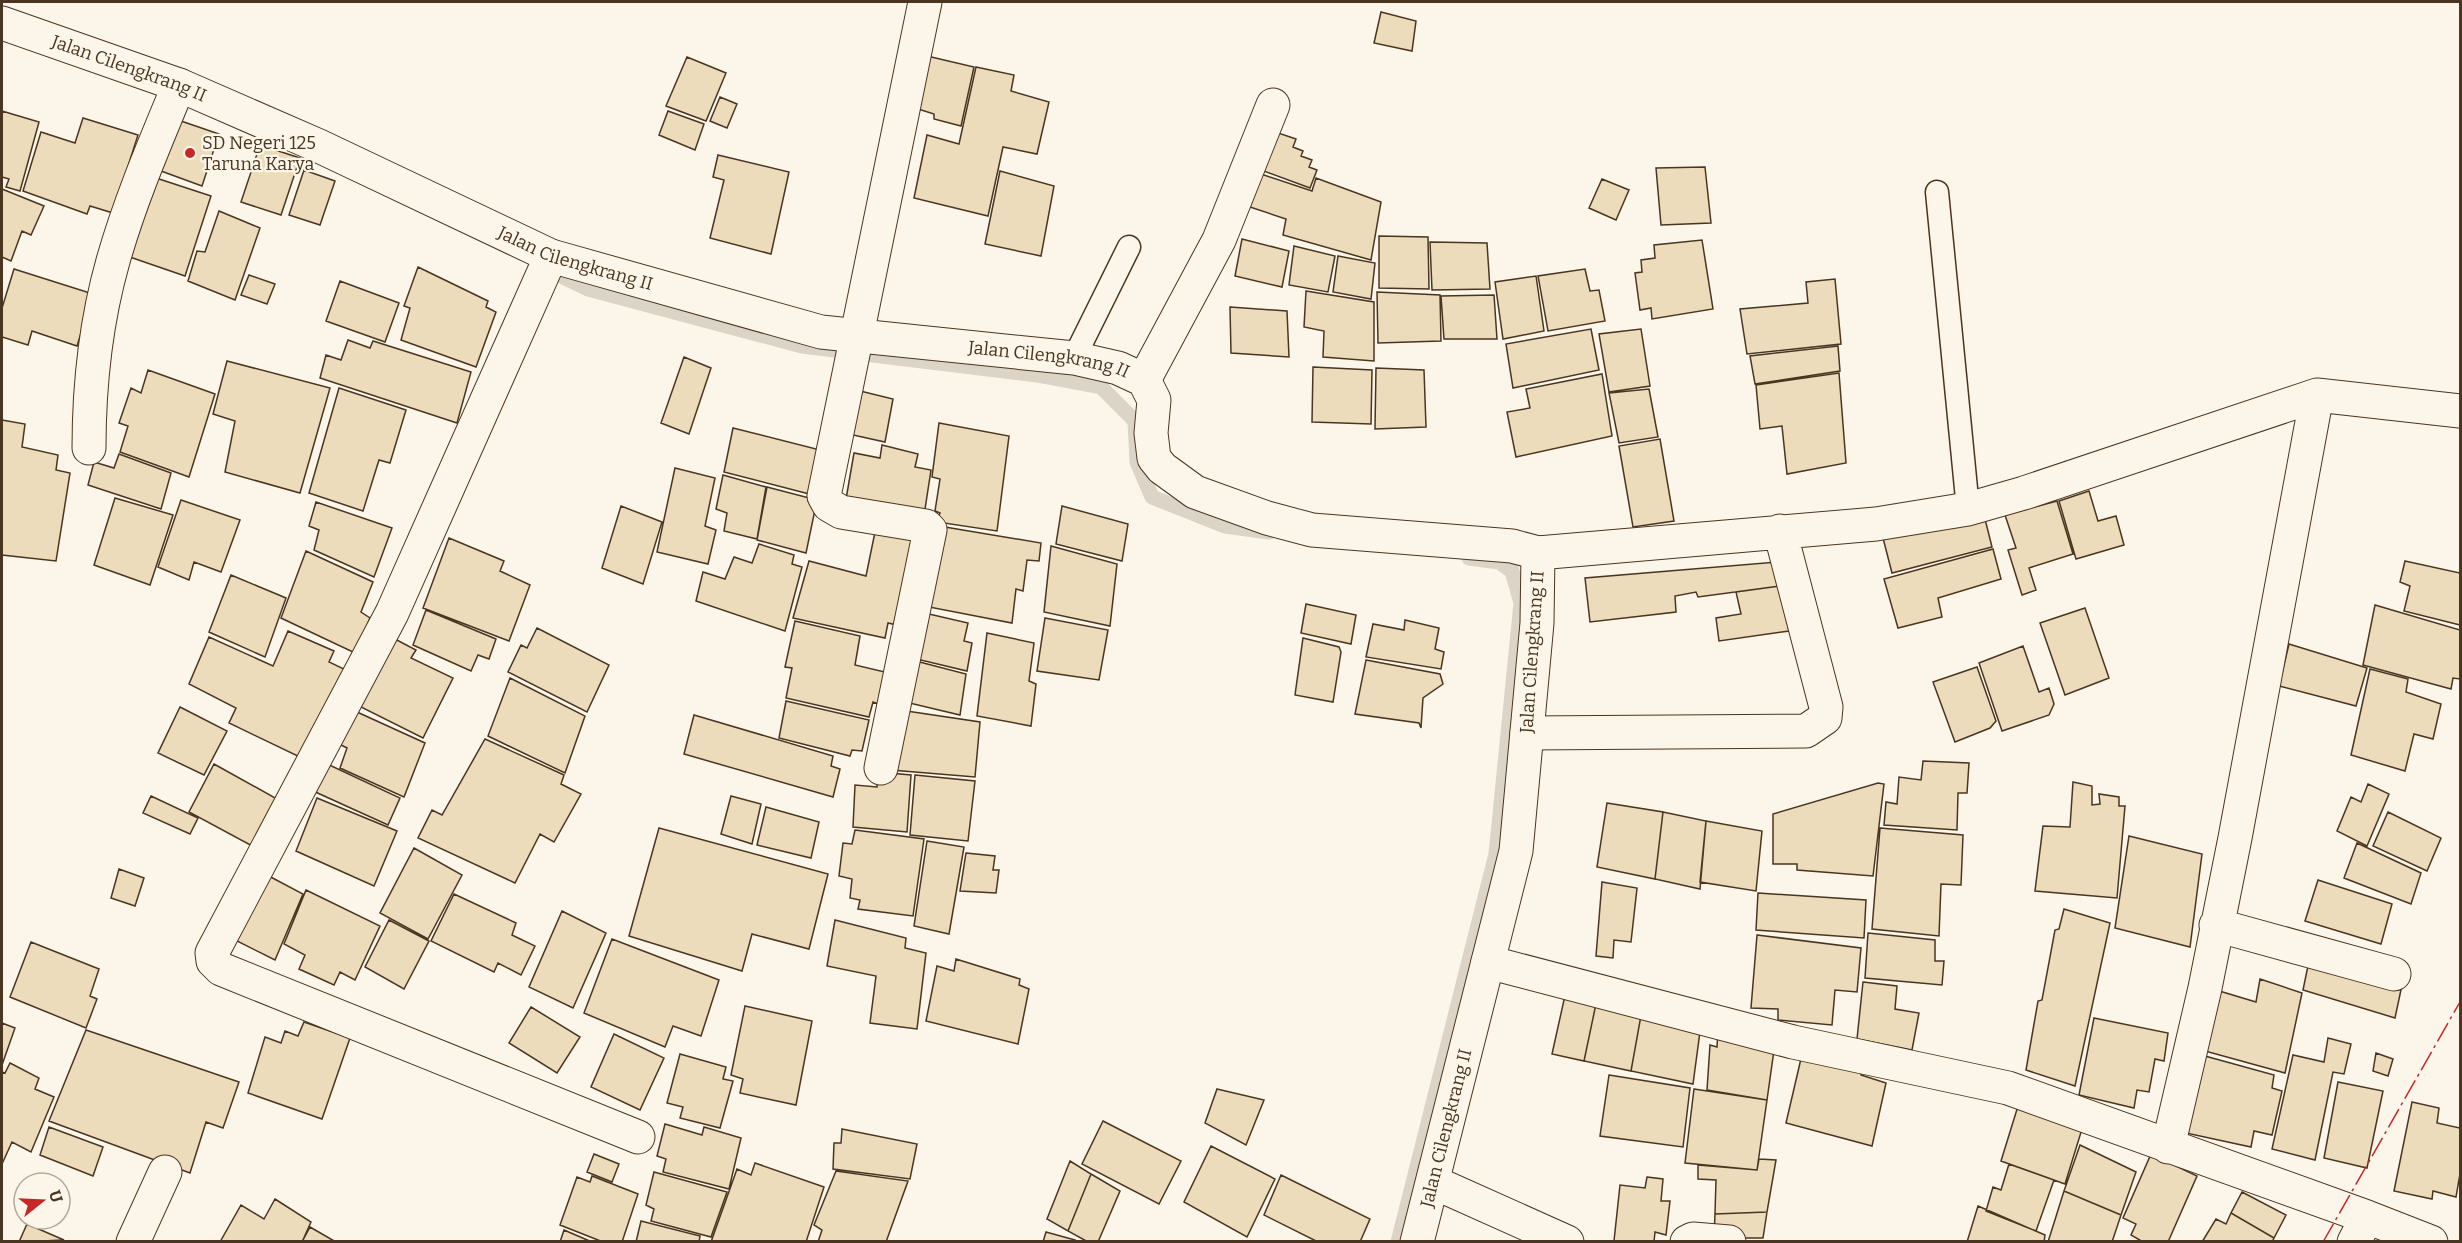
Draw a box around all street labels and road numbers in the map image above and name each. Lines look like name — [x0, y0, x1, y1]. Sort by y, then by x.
street label: Jalan Cilengkrang II — [48, 30, 210, 107]
street label: Jalan Cilengkrang II — [493, 221, 655, 295]
street label: Jalan Cilengkrang II — [966, 336, 1133, 383]
street label: Jalan Cilengkrang II — [1515, 570, 1549, 735]
street label: Jalan Cilengkrang II — [1415, 1046, 1476, 1211]

